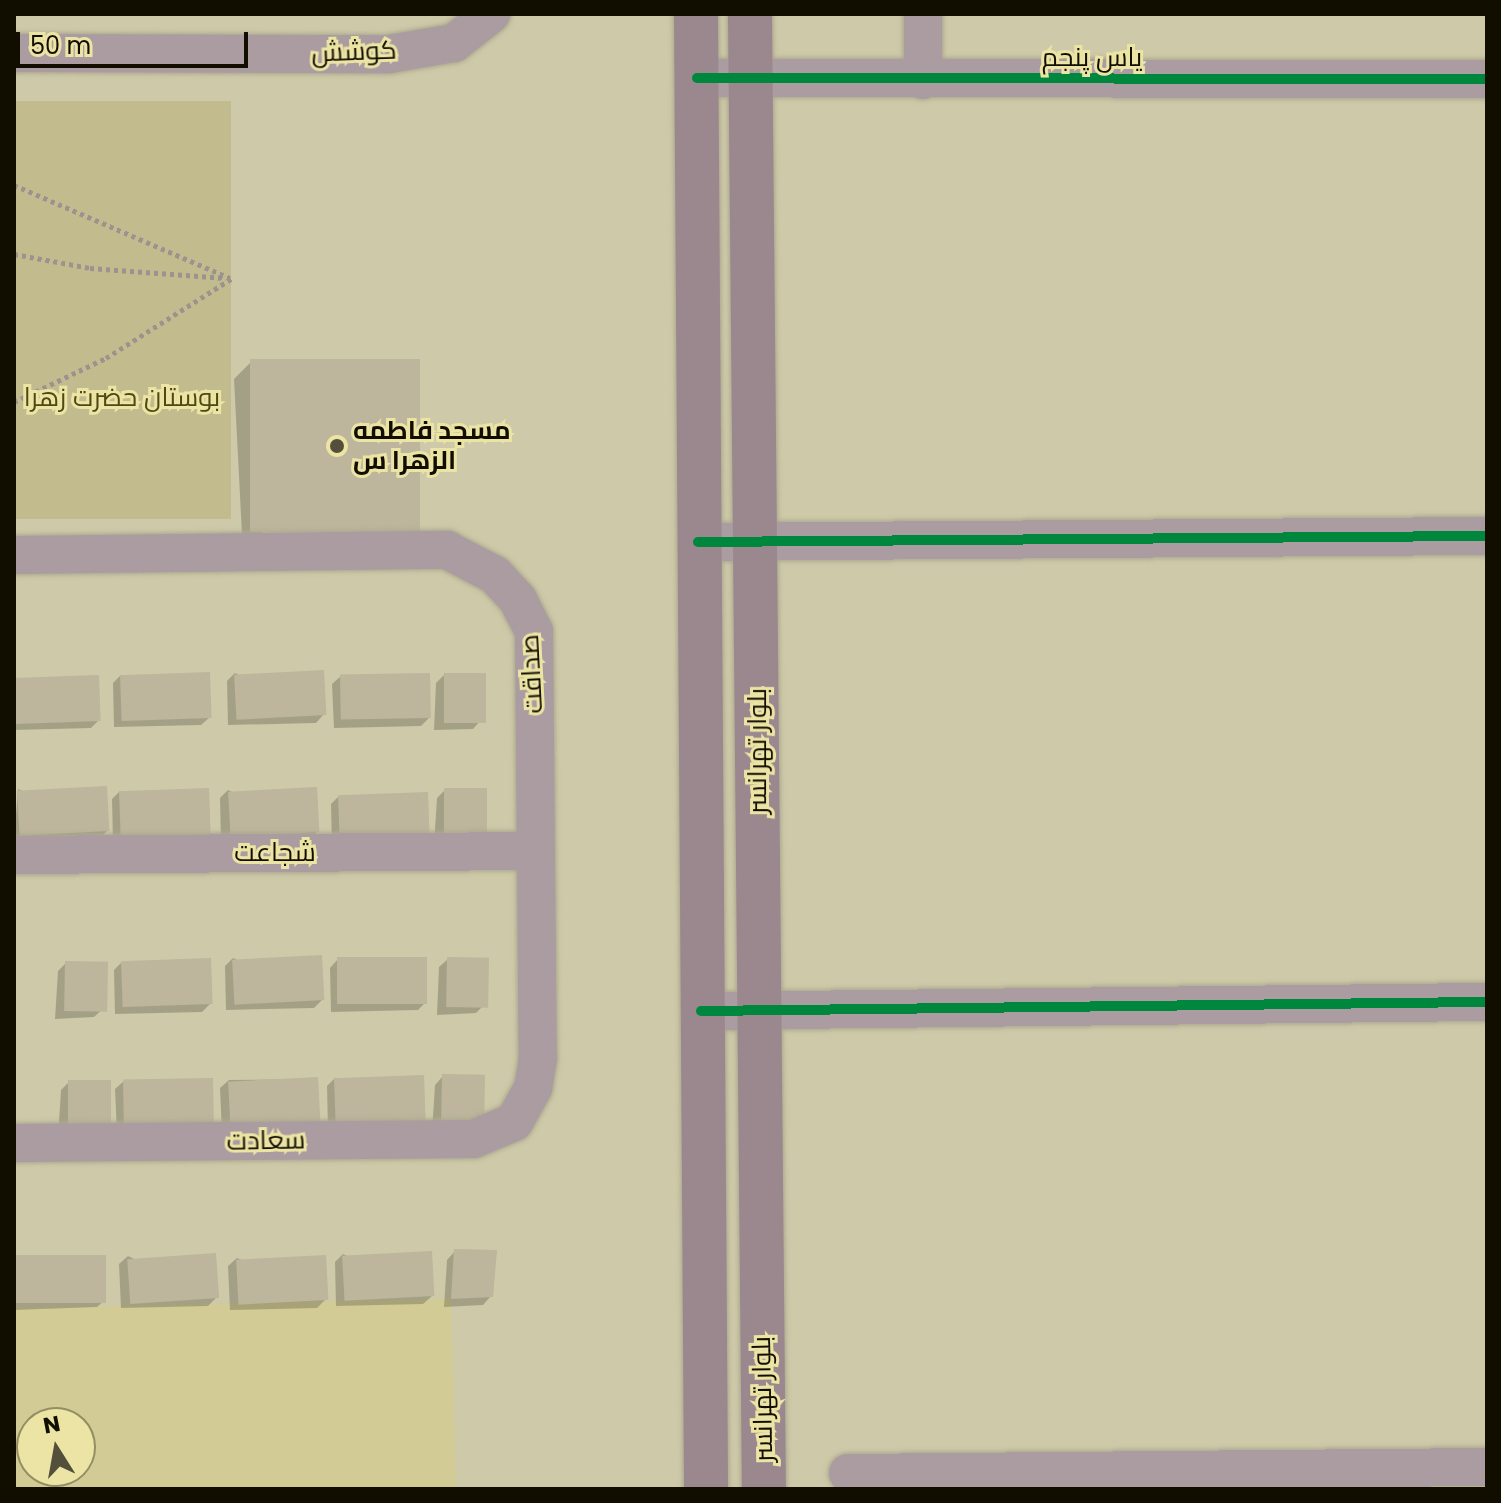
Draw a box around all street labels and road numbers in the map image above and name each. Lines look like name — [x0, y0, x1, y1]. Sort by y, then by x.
street label: کوشش — [311, 35, 397, 69]
street label: یاس پنجم — [1042, 42, 1142, 74]
street label: صداقت — [514, 634, 550, 714]
street label: بلوار تهرانسر — [742, 688, 774, 814]
street label: شجاعت — [234, 837, 316, 869]
street label: سعادت — [226, 1125, 306, 1157]
street label: بلوار تهرانسر — [746, 1336, 780, 1462]

